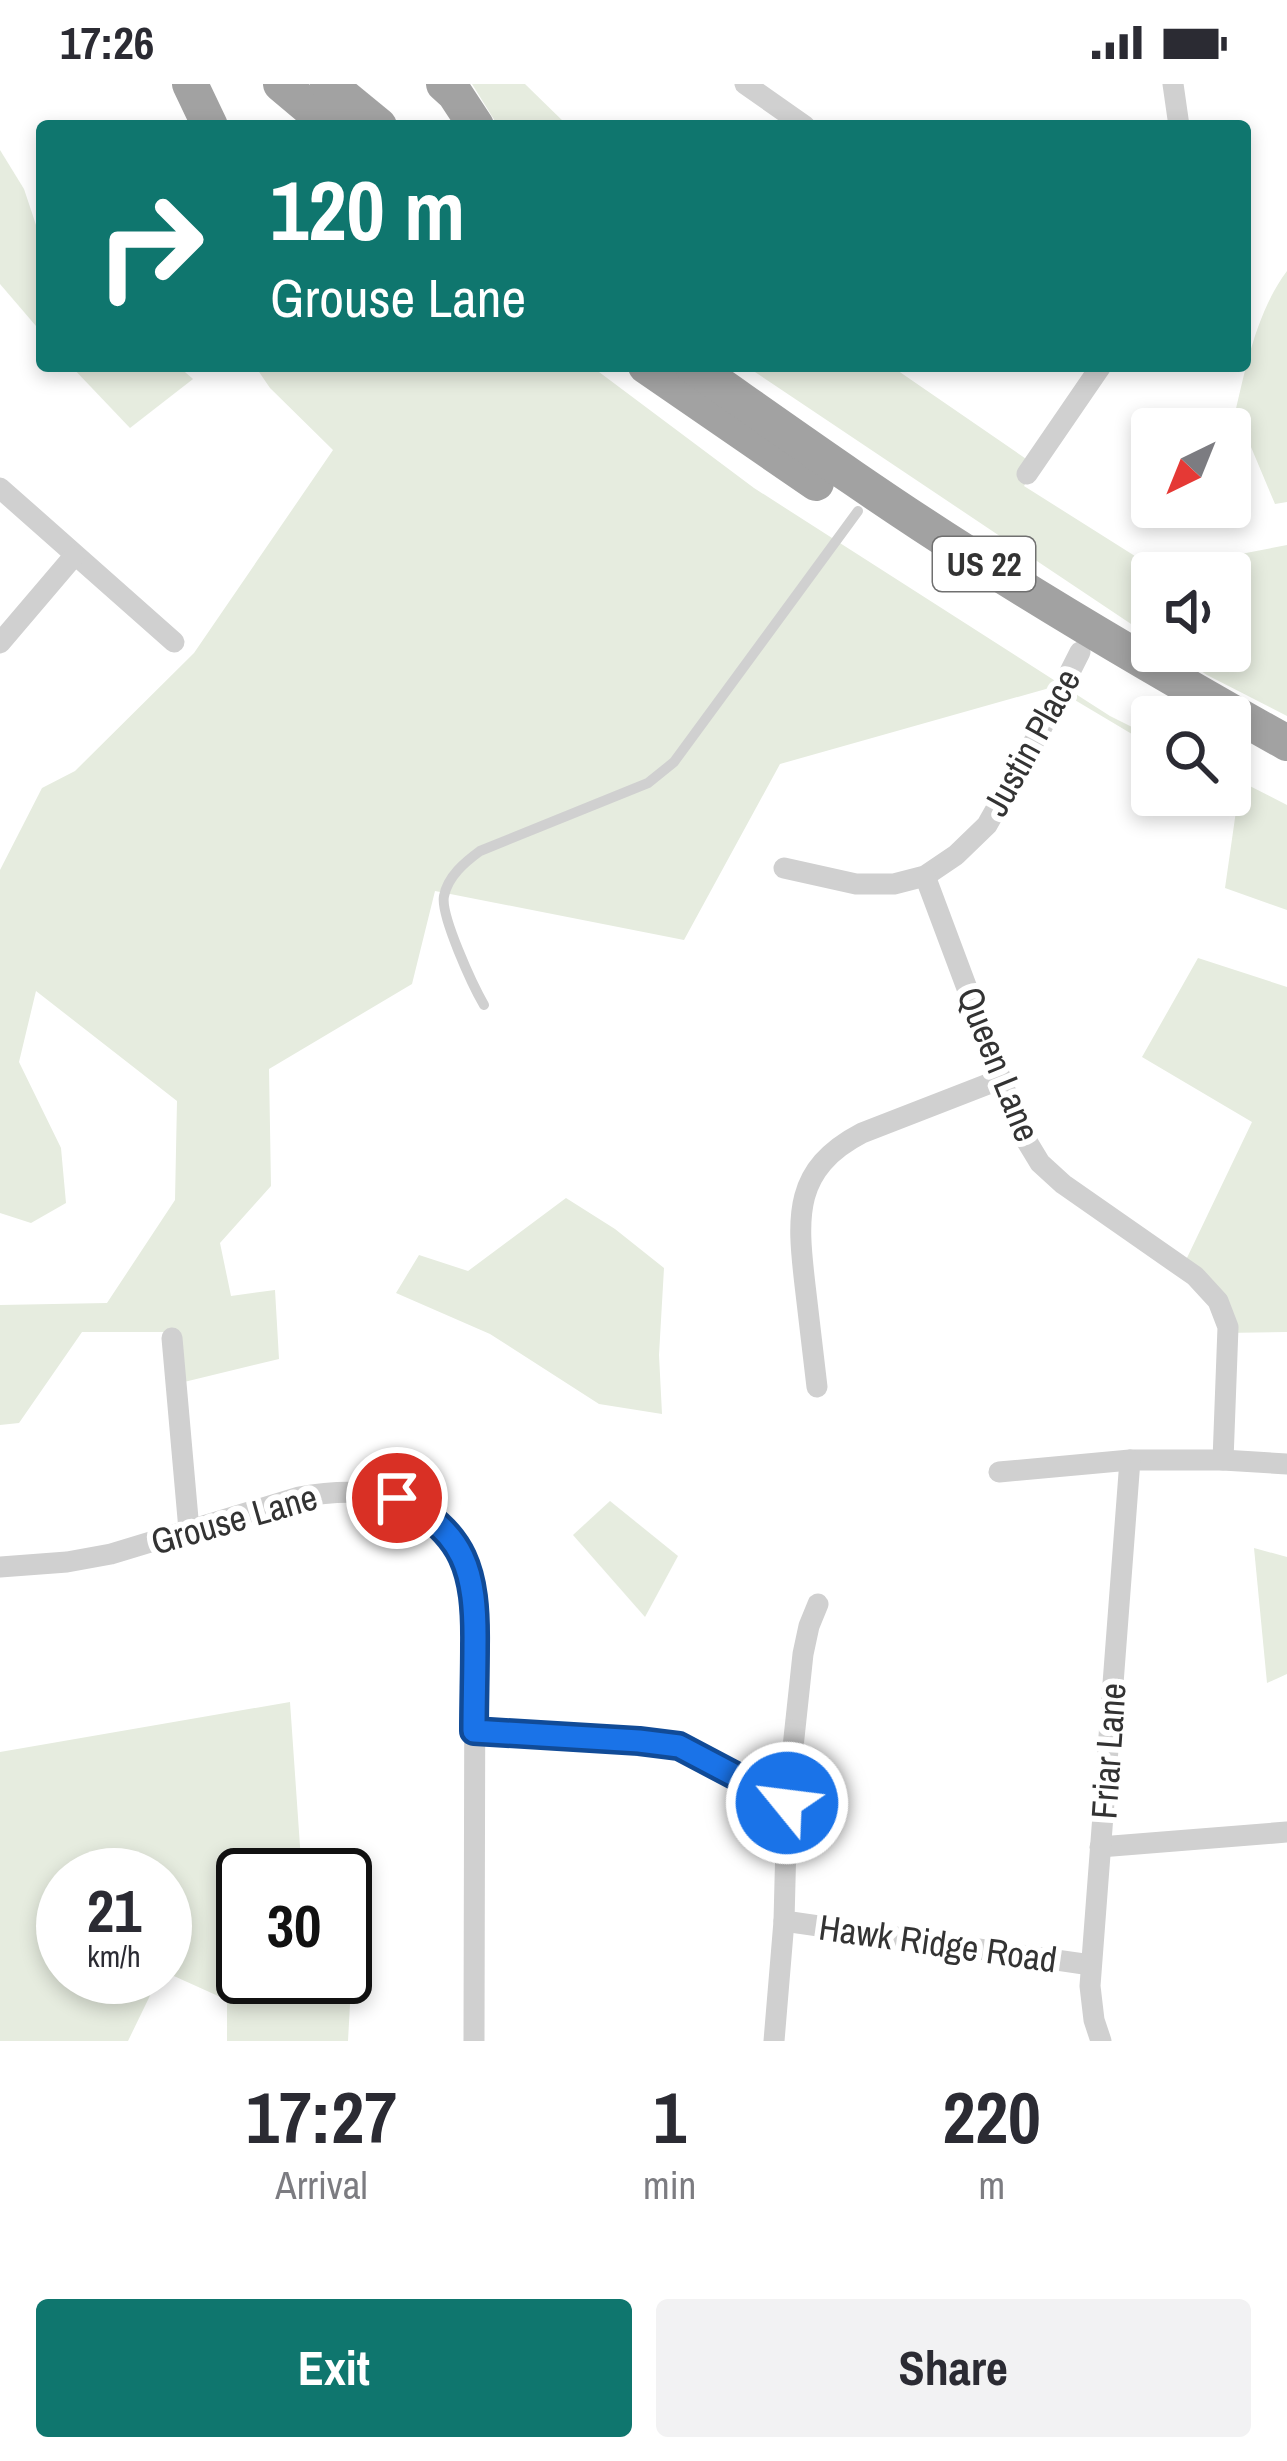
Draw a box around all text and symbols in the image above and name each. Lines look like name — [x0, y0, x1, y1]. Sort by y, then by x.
text: 17:26 — [60, 12, 154, 73]
text: 120 m — [270, 153, 465, 266]
icon: right — [72, 168, 228, 324]
text: Grouse Lane — [270, 261, 526, 334]
north arrow — [1131, 408, 1251, 528]
map controls — [1131, 408, 1251, 816]
road number: US 22 — [933, 537, 1035, 591]
button: sound — [1131, 552, 1251, 672]
street label: Justin Place — [971, 660, 1091, 824]
button: search — [1131, 696, 1251, 816]
street label: Queen Lane — [946, 980, 1052, 1148]
pin — [346, 1447, 448, 1549]
icon: arrive — [364, 1465, 430, 1531]
street label: Grouse Lane — [145, 1472, 323, 1566]
street label: Friar Lane — [1079, 1681, 1137, 1821]
position arrow — [724, 1740, 850, 1866]
speed limit sign: 30 — [216, 1848, 372, 2004]
text: 21 — [87, 1870, 141, 1951]
street label: Hawk Ridge Road — [816, 1903, 1060, 1983]
text: km/h — [87, 1936, 141, 1976]
text: 17:27 — [246, 2068, 397, 2165]
text: 1 — [653, 2068, 686, 2165]
text: 220 — [942, 2068, 1041, 2165]
text: Arrival — [275, 2159, 368, 2211]
text: min — [643, 2159, 696, 2211]
text: m — [978, 2159, 1005, 2211]
button: Exit — [36, 2299, 632, 2437]
button: Share — [656, 2299, 1251, 2437]

